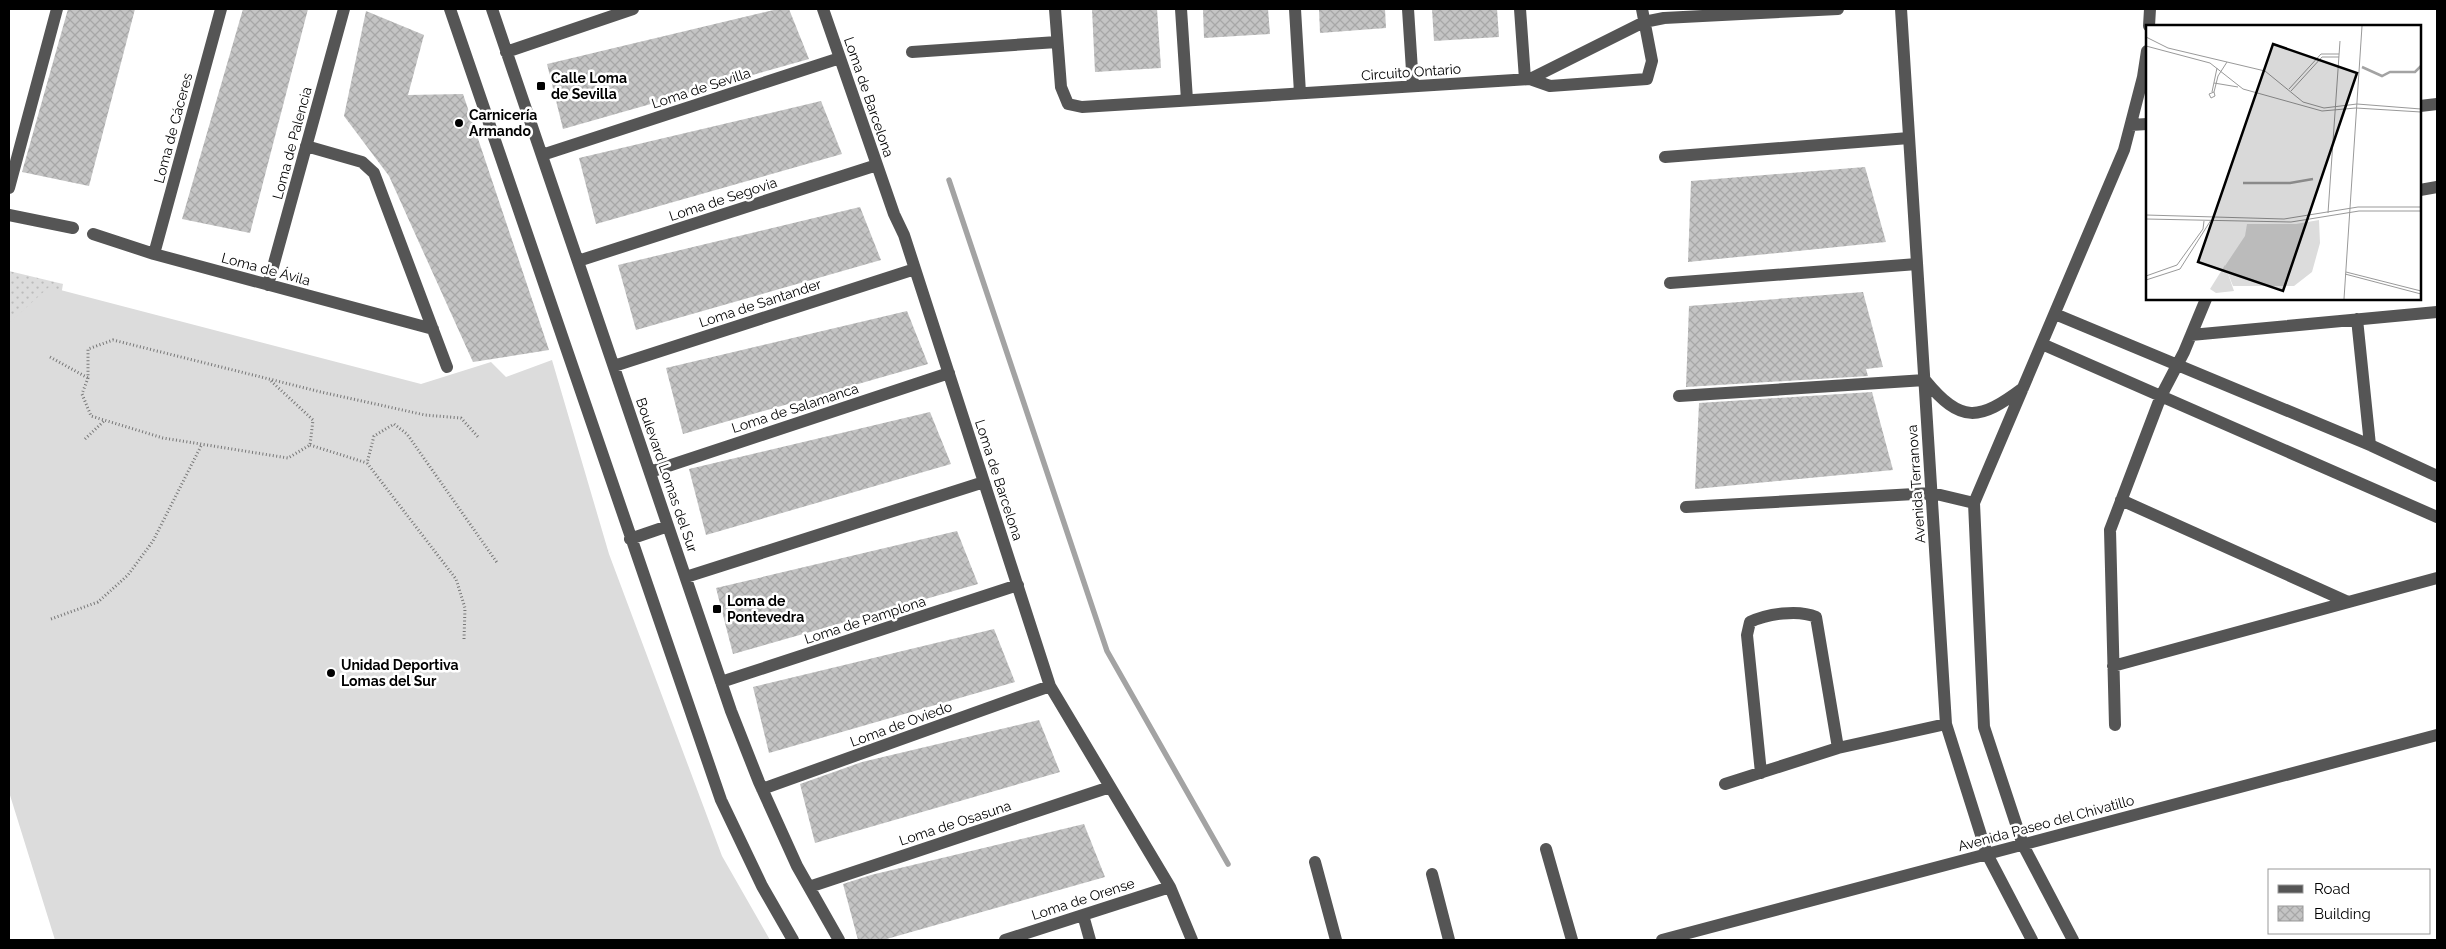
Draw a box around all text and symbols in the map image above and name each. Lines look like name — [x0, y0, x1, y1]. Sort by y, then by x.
inset map — [2146, 25, 2421, 300]
street label: Loma de Barcelona — [841, 35, 897, 159]
street label: Circuito Ontario — [1361, 61, 1461, 83]
street label: Loma de Sevilla — [649, 64, 753, 112]
place label: Calle Loma de Sevilla — [551, 70, 627, 102]
street label: Loma de Cáceres — [151, 71, 195, 185]
marker: Calle Loma de Sevilla — [535, 80, 547, 92]
street label: Loma de Palencia — [269, 85, 315, 201]
place label: Carnicería Armando — [469, 107, 537, 139]
marker: Carnicería Armando — [453, 117, 465, 129]
street label: Loma de Segovia — [667, 174, 779, 224]
street label: Loma de Ávila — [220, 248, 312, 289]
street label: Loma de Santander — [697, 276, 823, 330]
street label: Loma de Salamanca — [730, 380, 860, 436]
street label: Boulevard Lomas del Sur — [633, 396, 701, 554]
street label: Loma de Barcelona — [972, 417, 1026, 543]
street label: Avenida Terranova — [1904, 424, 1928, 544]
place label: Loma de Pontevedra — [727, 593, 804, 625]
street label: Loma de Pamplona — [802, 593, 928, 647]
marker: Loma de Pontevedra — [711, 603, 723, 615]
place label: Unidad Deportiva Lomas del Sur — [341, 657, 459, 689]
marker: Unidad Deportiva Lomas del Sur — [325, 667, 337, 679]
street label: Loma de Oviedo — [848, 698, 954, 750]
street label: Avenida Paseo del Chivatillo — [1956, 792, 2136, 854]
street label: Loma de Osasuna — [897, 797, 1013, 849]
legend — [2268, 869, 2431, 934]
street label: Loma de Orense — [1029, 875, 1137, 923]
text: Road — [2314, 880, 2350, 898]
text: Building — [2314, 905, 2371, 923]

